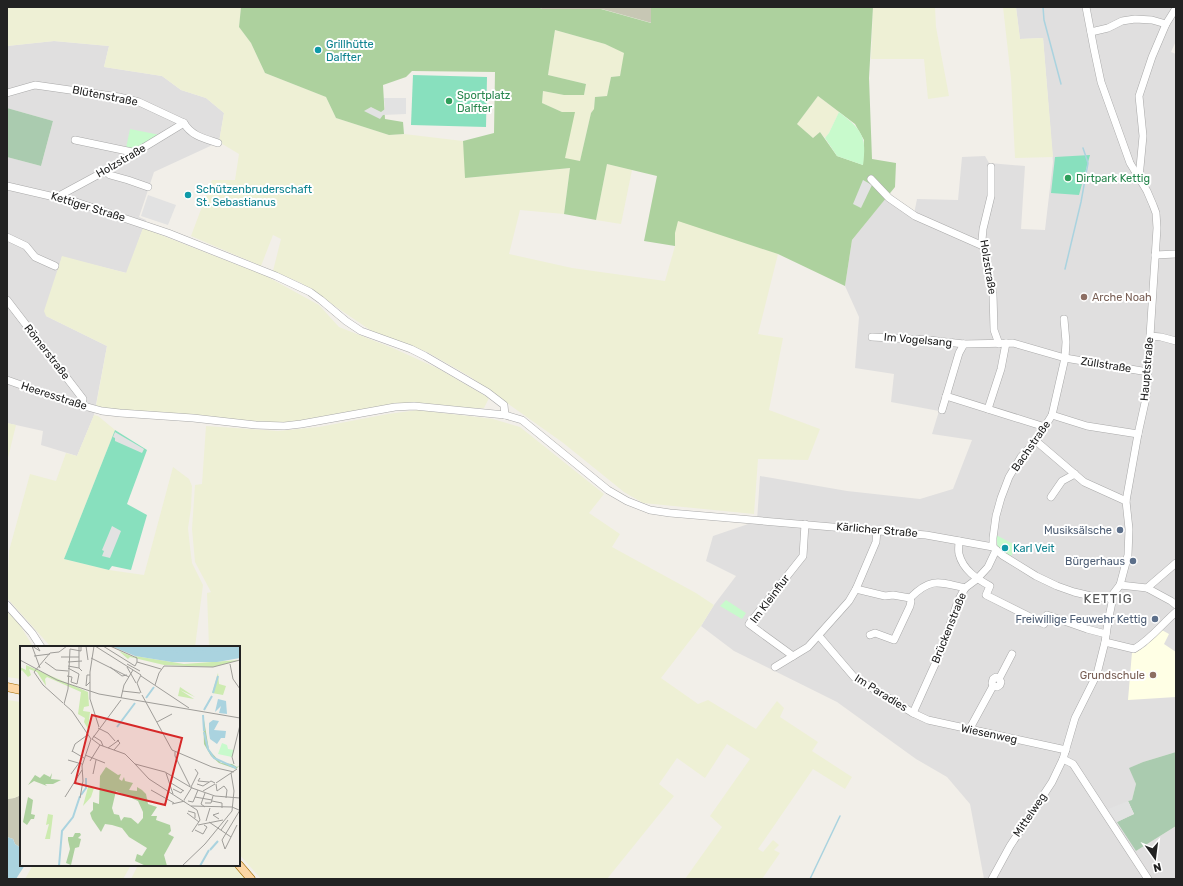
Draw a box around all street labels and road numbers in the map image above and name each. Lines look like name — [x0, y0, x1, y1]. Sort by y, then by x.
street label: Blütenstraße — [71, 83, 139, 109]
street label: Holzstraße — [94, 142, 148, 180]
street label: Kettiger Straße — [49, 190, 127, 224]
street label: Holzstraße — [977, 239, 999, 295]
street label: Römerstraße — [21, 322, 73, 382]
street label: Im Vogelsang — [883, 331, 953, 349]
street label: Hauptstraße — [1138, 337, 1156, 401]
street label: Züllstraße — [1080, 355, 1132, 375]
street label: Heeresstraße — [19, 379, 89, 413]
street label: Bachstraße — [1009, 418, 1053, 474]
street label: Kärlicher Straße — [836, 520, 918, 540]
street label: Im Kleinflur — [747, 571, 793, 626]
street label: Brückenstraße — [929, 591, 969, 665]
street label: Im Paradies — [852, 672, 910, 715]
street label: Wiesenweg — [960, 722, 1018, 746]
street label: Mittelweg — [1011, 791, 1049, 839]

